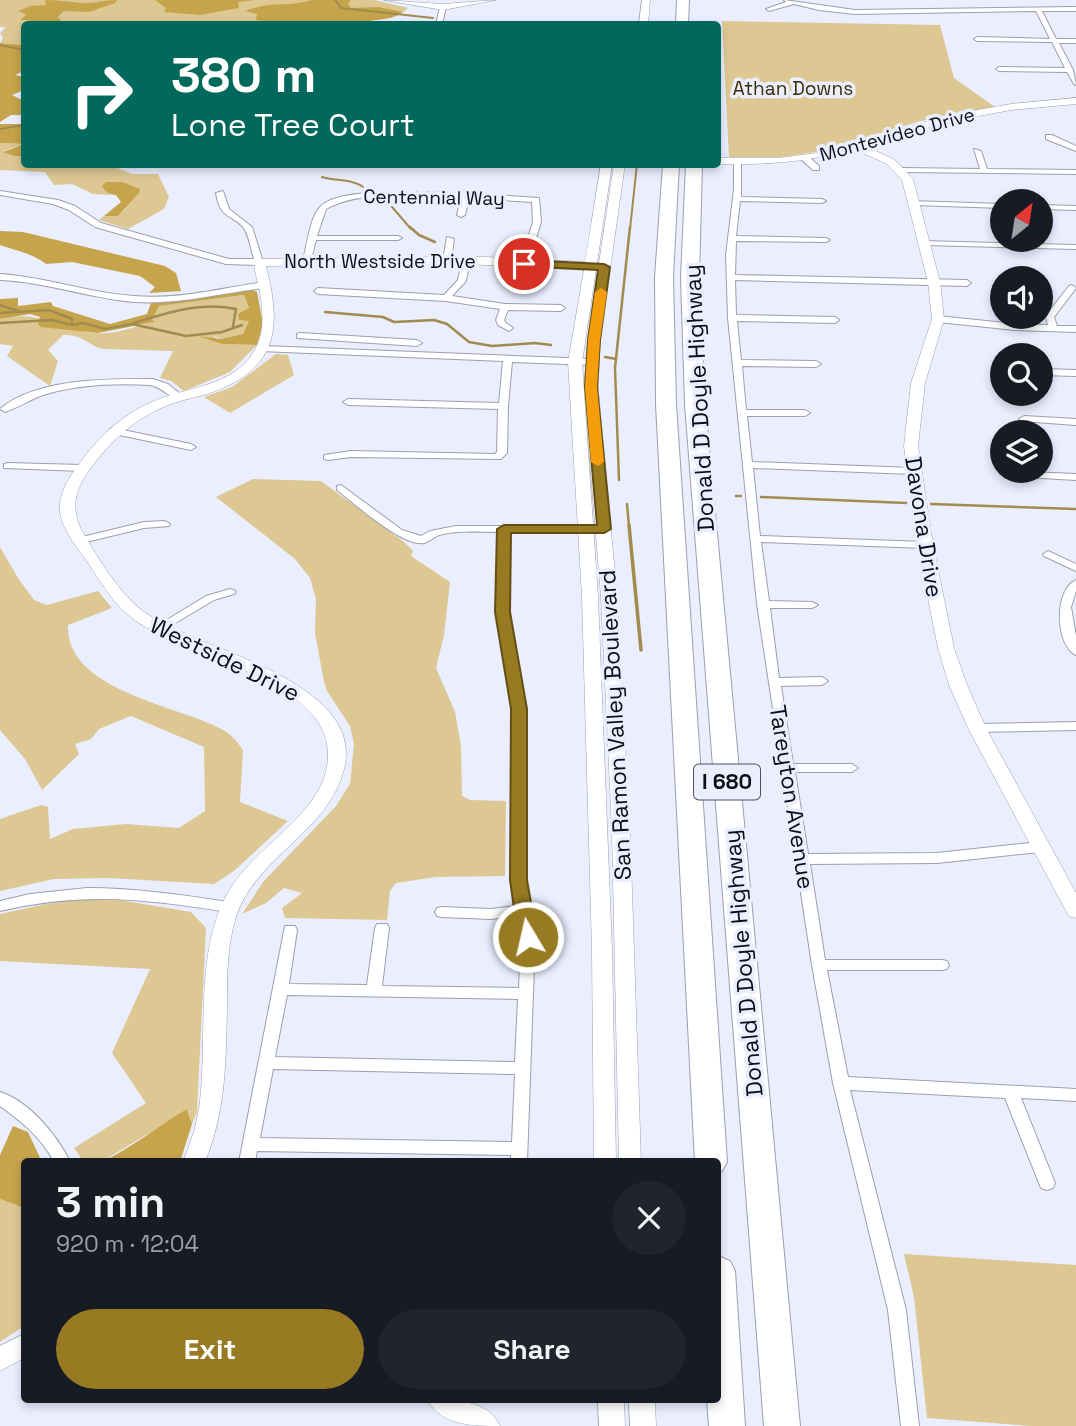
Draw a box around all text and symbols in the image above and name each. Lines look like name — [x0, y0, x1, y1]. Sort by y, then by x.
text: 380 m — [171, 44, 316, 106]
icon: right — [56, 49, 147, 140]
park label: Athan Downs — [733, 76, 853, 101]
street label: Montevideo Drive — [817, 102, 977, 167]
text: Lone Tree Court — [171, 105, 415, 145]
street label: Centennial Way — [363, 184, 505, 211]
north arrow — [990, 189, 1054, 252]
map controls — [990, 189, 1053, 483]
pin — [494, 234, 554, 294]
icon: arrive — [505, 245, 543, 283]
street label: North Westside Drive — [284, 249, 476, 274]
street label: Donald D Doyle Highway — [677, 264, 721, 532]
button: sound — [990, 266, 1053, 329]
button: search — [990, 343, 1053, 406]
button: layers — [990, 420, 1053, 483]
street label: Davona Drive — [898, 454, 950, 600]
street label: San Ramon Valley Boulevard — [592, 569, 638, 881]
street label: Westside Drive — [145, 610, 305, 708]
street label: Tareyton Avenue — [763, 703, 821, 891]
road number: I 680 — [694, 764, 760, 800]
street label: Donald D Doyle Highway — [716, 828, 770, 1098]
position arrow — [491, 900, 565, 974]
text: 3 min — [56, 1176, 165, 1229]
button: close — [612, 1181, 686, 1255]
text: 920 m · 12:04 — [56, 1229, 199, 1259]
button: Exit — [56, 1309, 364, 1389]
button: Share — [378, 1309, 686, 1389]

